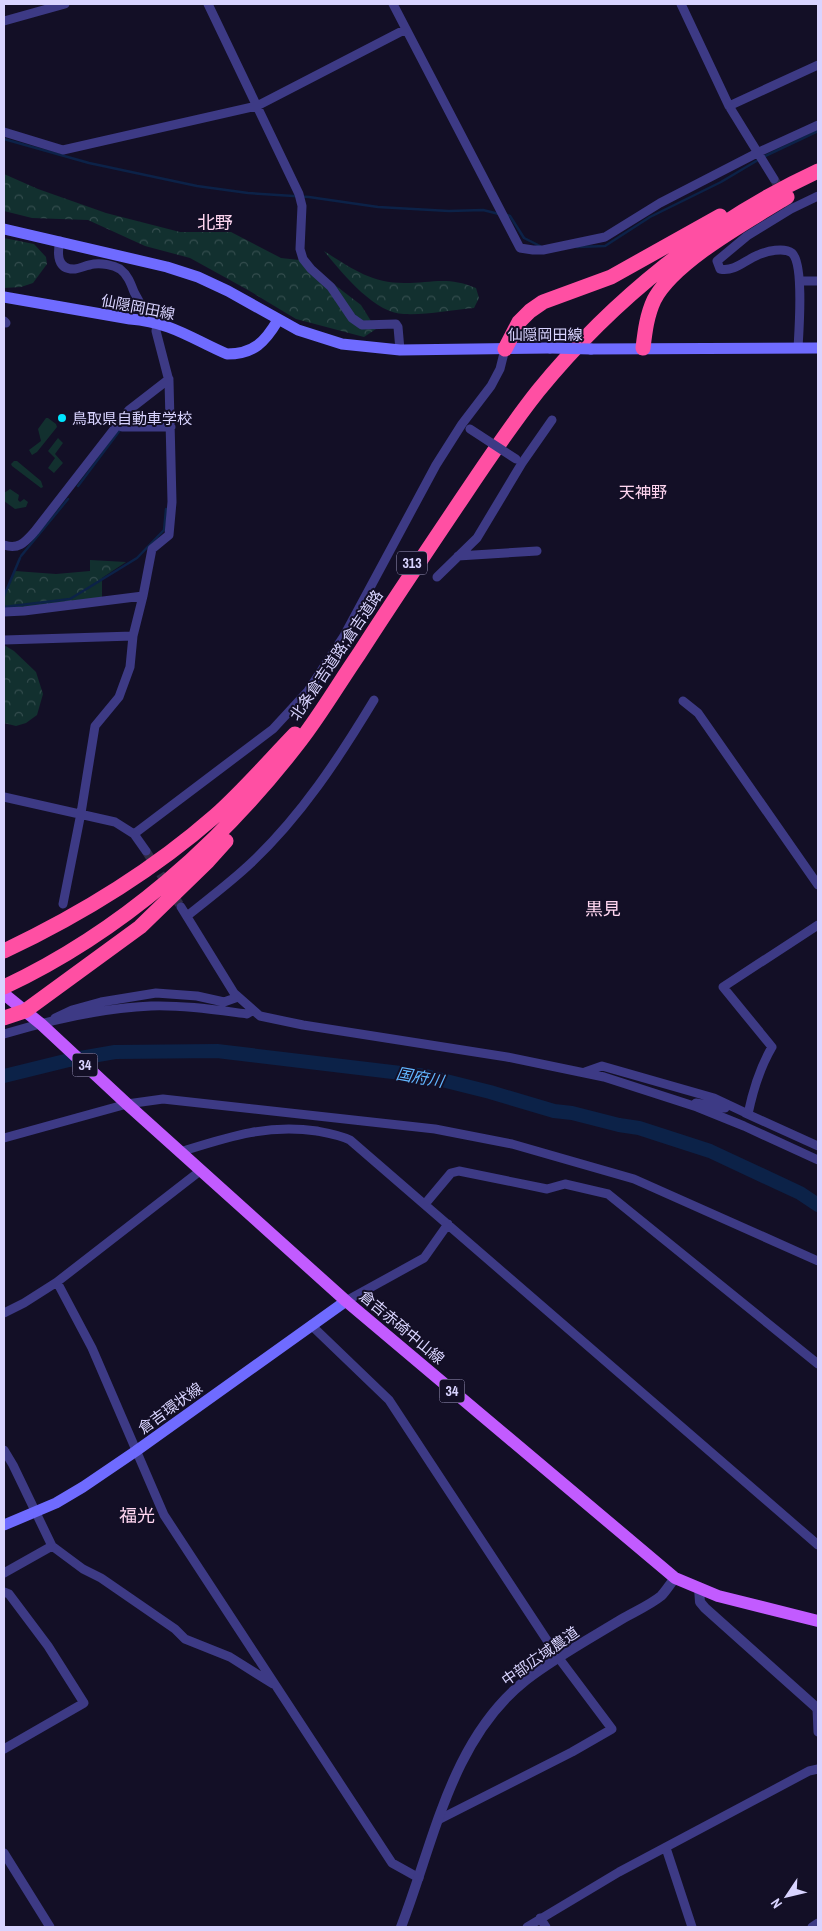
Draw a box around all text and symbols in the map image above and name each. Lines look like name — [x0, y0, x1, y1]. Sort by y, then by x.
district label: 北野 — [197, 210, 233, 235]
street label: 仙隠岡田線 — [99, 290, 177, 324]
street label: 仙隠岡田線 — [507, 324, 583, 345]
place label: 鳥取県自動車学校 — [72, 408, 192, 429]
marker: 鳥取県自動車学校 — [56, 412, 68, 424]
district label: 天神野 — [619, 481, 667, 503]
road number: 313 — [397, 552, 427, 574]
street label: 北条倉吉道路;倉吉道路 — [284, 586, 388, 724]
district label: 黒見 — [585, 896, 621, 921]
road number: 34 — [72, 1054, 98, 1076]
water label: 国府川 — [394, 1062, 448, 1092]
street label: 倉吉赤碕中山線 — [355, 1285, 449, 1369]
street label: 倉吉環状線 — [133, 1377, 207, 1439]
road number: 34 — [440, 1380, 464, 1402]
district label: 福光 — [119, 1503, 155, 1528]
street label: 中部広域農道 — [497, 1622, 583, 1690]
north arrow — [762, 1871, 812, 1921]
text: N — [767, 1895, 786, 1912]

